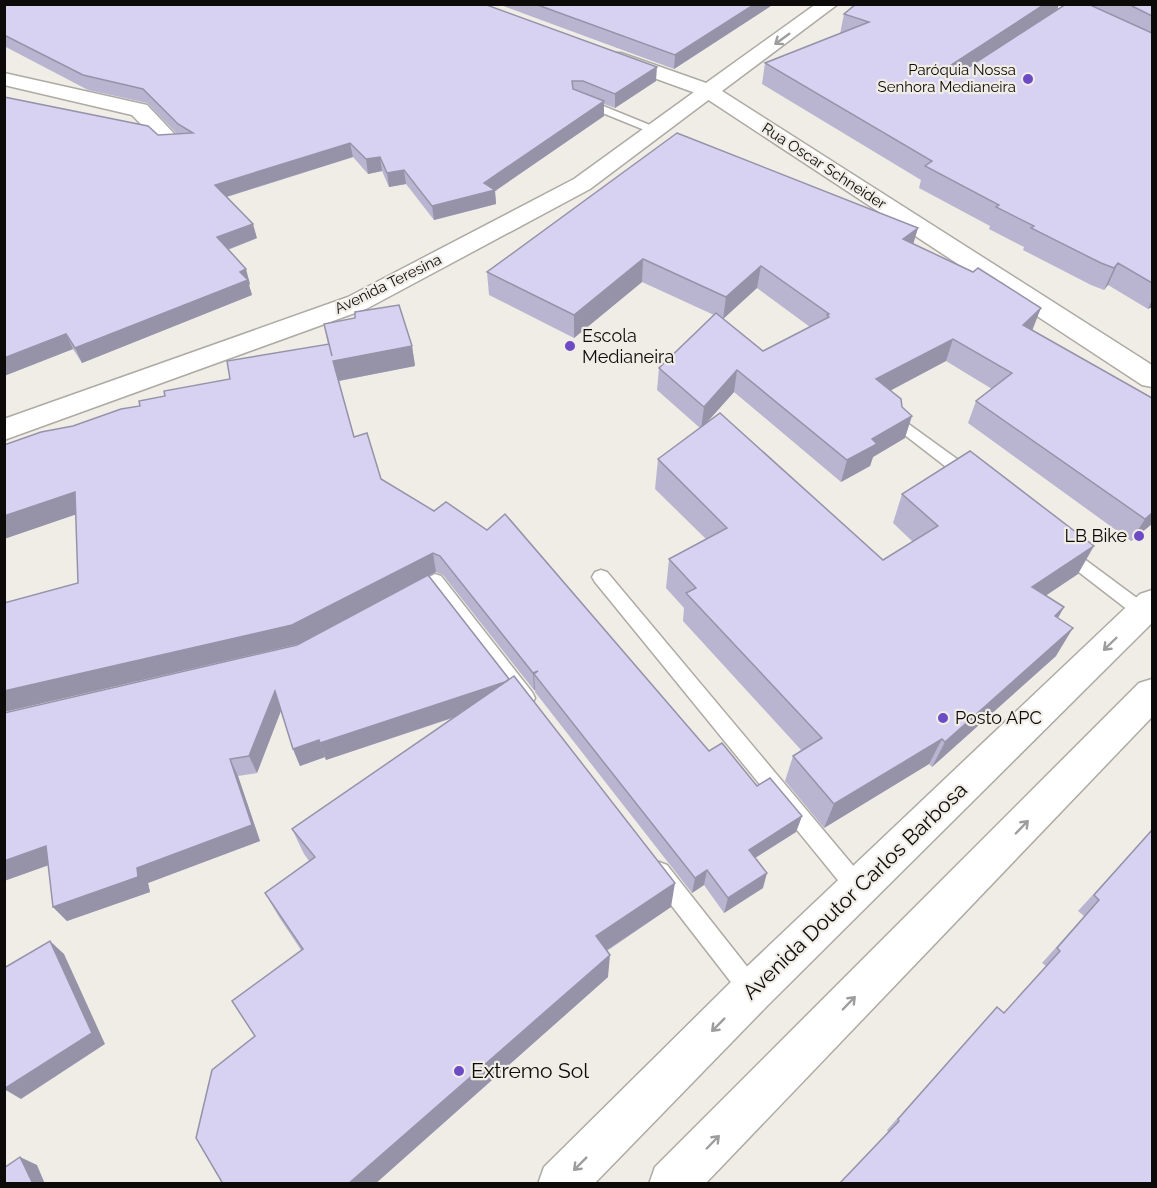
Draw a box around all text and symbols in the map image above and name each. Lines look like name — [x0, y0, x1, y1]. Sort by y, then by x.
one-way arrow — [774, 33, 790, 45]
place label: Paróquia Nossa Senhora Medianeira — [878, 61, 1016, 96]
marker: Paróquia Nossa Senhora Medianeira — [1021, 72, 1035, 86]
street label: Rua Oscar Schneider — [758, 119, 890, 213]
street label: Avenida Teresina — [332, 250, 444, 318]
place label: Escola Medianeira — [582, 325, 674, 367]
marker: Escola Medianeira — [563, 339, 577, 353]
place label: LB Bike — [1064, 525, 1127, 546]
marker: LB Bike — [1132, 529, 1146, 543]
one-way arrow — [1103, 636, 1118, 651]
place label: Posto APC — [955, 707, 1042, 728]
marker: Posto APC — [936, 711, 950, 725]
street label: Avenida Doutor Carlos Barbosa — [737, 777, 972, 1004]
one-way arrow — [1015, 819, 1029, 834]
one-way arrow — [842, 995, 857, 1010]
one-way arrow — [710, 1018, 725, 1033]
place label: Extremo Sol — [471, 1058, 589, 1083]
marker: Extremo Sol — [452, 1064, 466, 1078]
one-way arrow — [705, 1134, 720, 1149]
one-way arrow — [573, 1157, 588, 1172]

